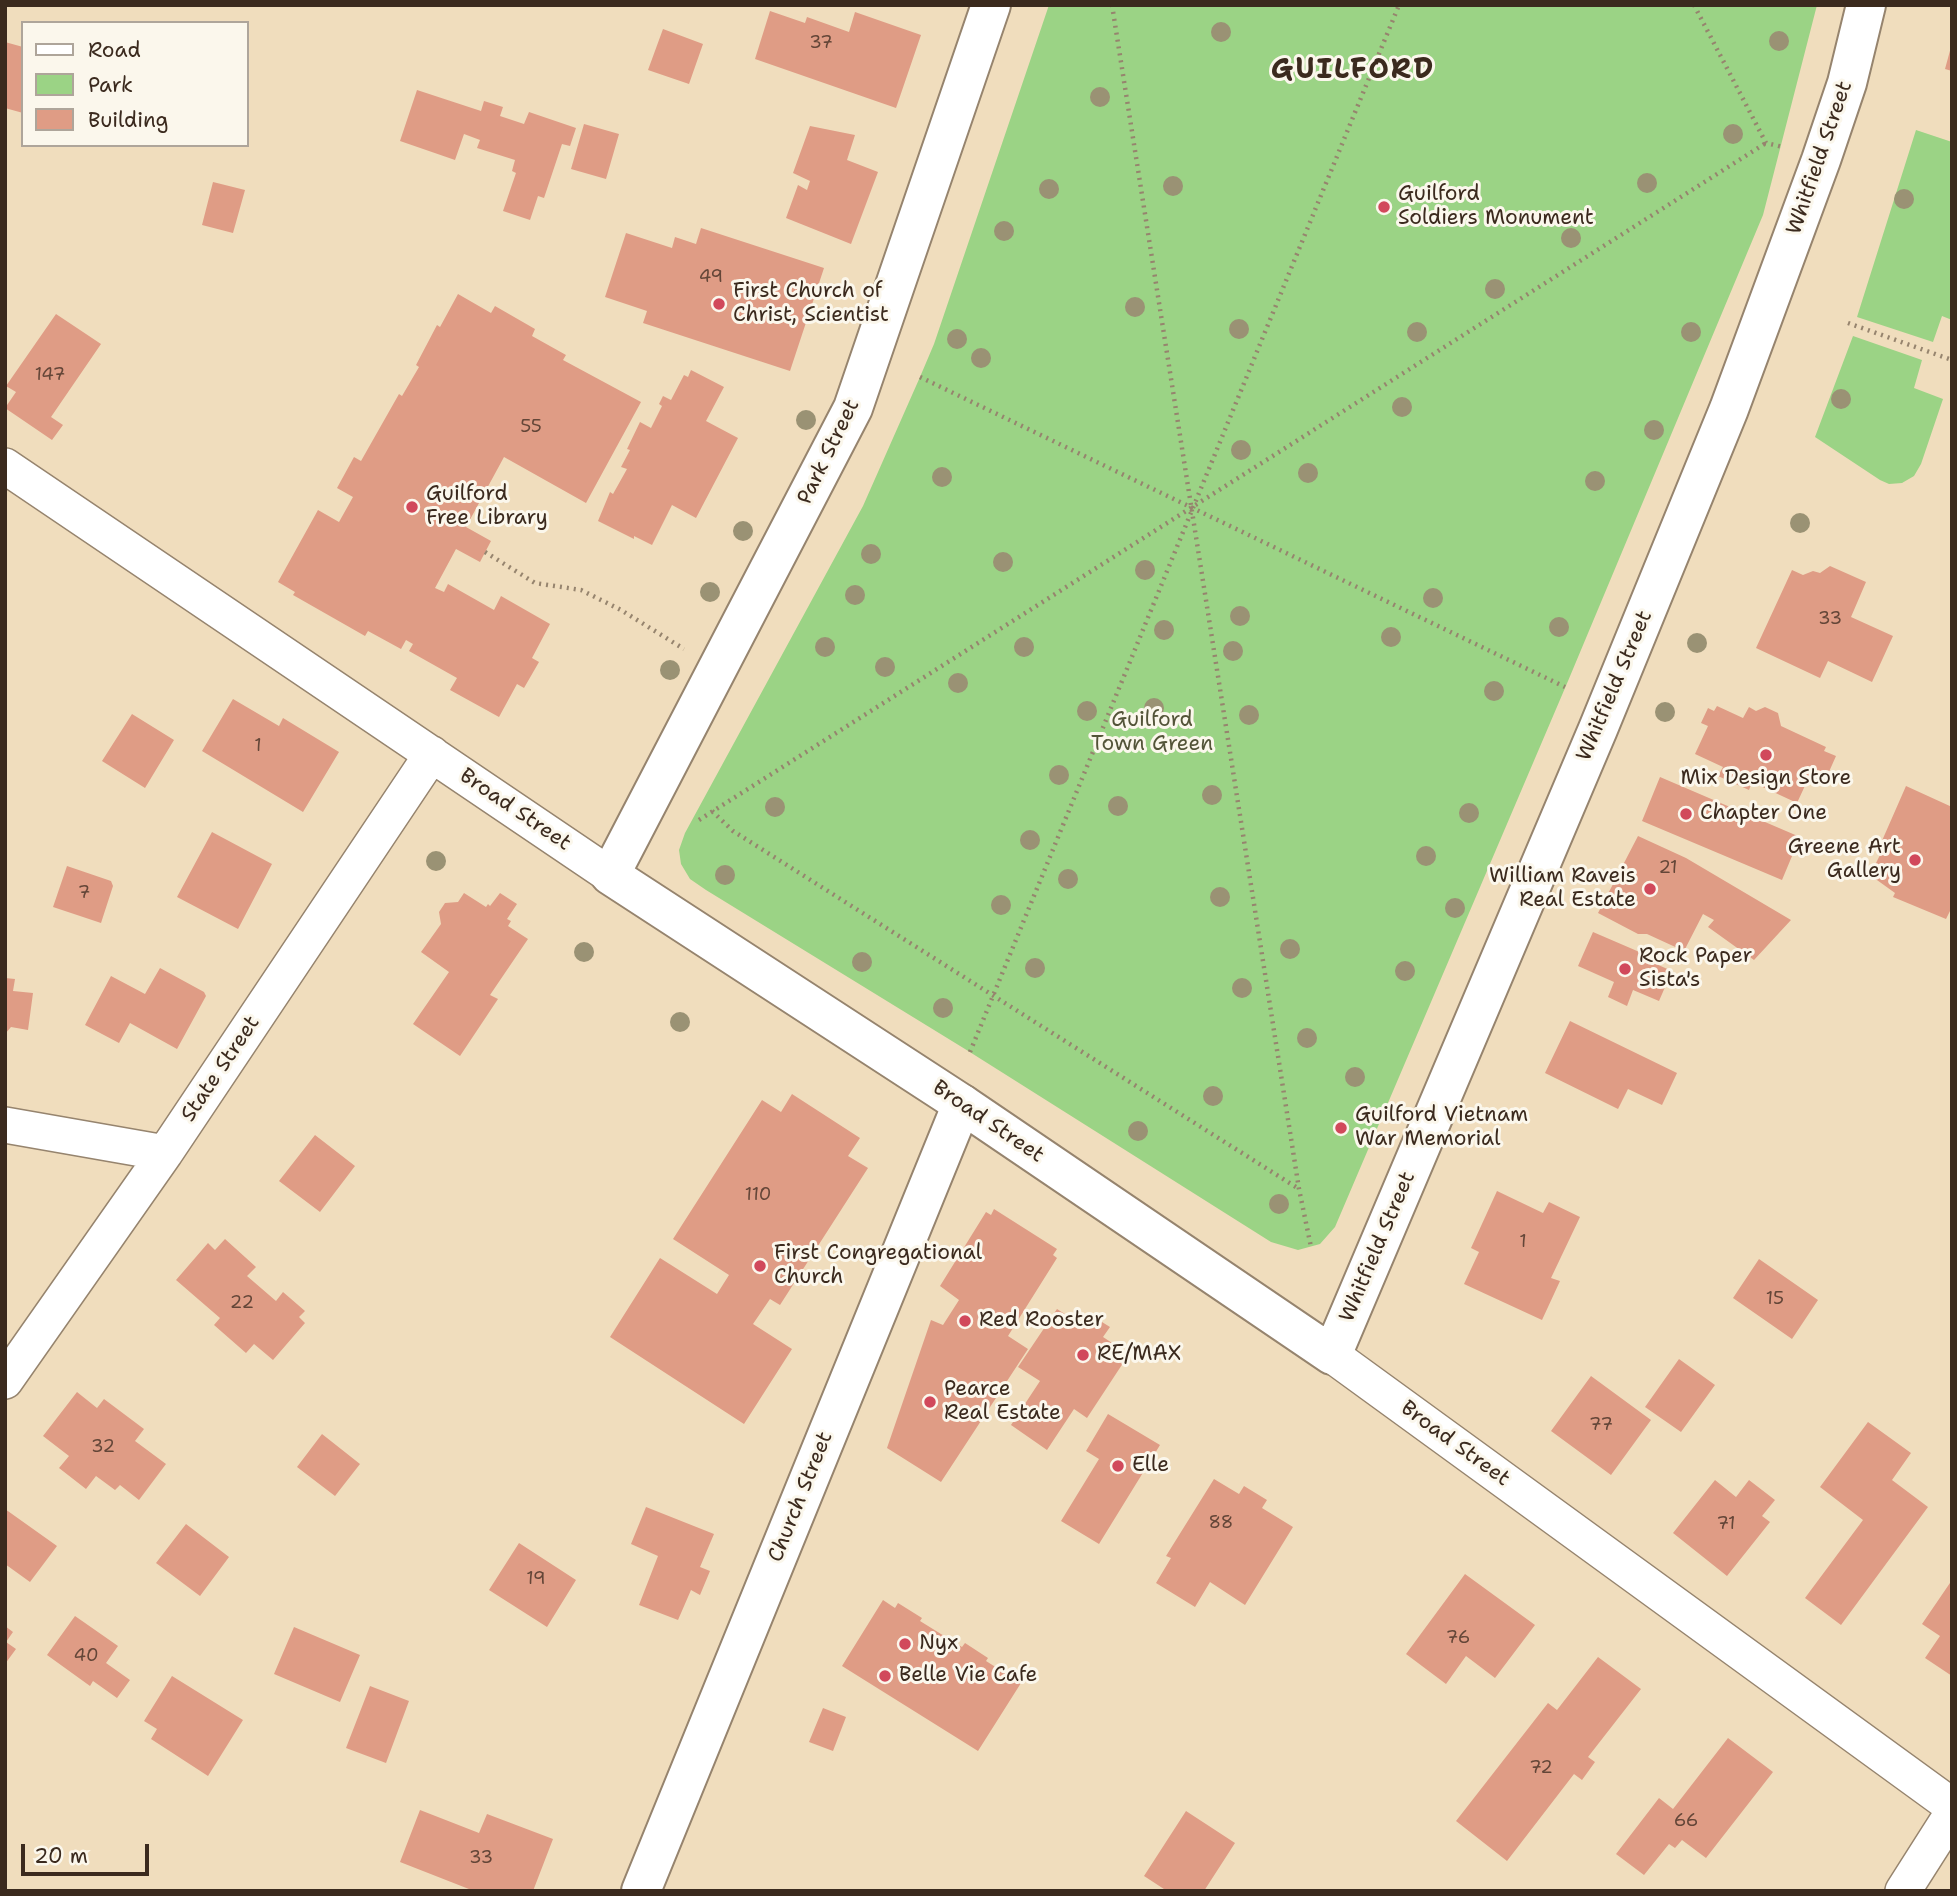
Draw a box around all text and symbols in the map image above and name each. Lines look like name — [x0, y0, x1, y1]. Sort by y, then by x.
legend — [21, 21, 248, 147]
house number: 37 — [809, 32, 833, 54]
text: Road — [88, 36, 141, 64]
district label: GUILFORD — [1272, 54, 1434, 88]
text: Park — [88, 71, 133, 99]
street label: Whitfield Street — [1782, 78, 1858, 238]
text: Building — [88, 106, 168, 134]
place label: Guilford Soldiers Monument — [1398, 182, 1594, 232]
marker: Guilford Soldiers Monument — [1376, 199, 1392, 215]
house number: 49 — [699, 266, 723, 288]
place label: First Church of Christ, Scientist — [733, 279, 889, 329]
marker: First Church of Christ, Scientist — [711, 296, 727, 312]
house number: 147 — [35, 364, 65, 386]
street label: Park Street — [793, 395, 865, 509]
house number: 55 — [520, 416, 542, 438]
place label: Guilford Free Library — [426, 482, 548, 532]
marker: Guilford Free Library — [404, 499, 420, 515]
street label: Whitfield Street — [1572, 607, 1658, 765]
house number: 33 — [1818, 608, 1842, 630]
park label: Guilford Town Green — [1091, 708, 1213, 758]
house number: 1 — [254, 735, 262, 757]
marker: Mix Design Store — [1758, 747, 1774, 763]
street label: Broad Street — [455, 764, 575, 856]
place label: Mix Design Store — [1681, 766, 1851, 792]
place label: Chapter One — [1700, 801, 1827, 827]
marker: Chapter One — [1678, 806, 1694, 822]
place label: Greene Art Gallery — [1788, 835, 1901, 885]
marker: Greene Art Gallery — [1907, 852, 1923, 868]
house number: 21 — [1658, 857, 1678, 879]
place label: William Raveis Real Estate — [1489, 864, 1636, 914]
marker: William Raveis Real Estate — [1642, 881, 1658, 897]
house number: 7 — [78, 882, 90, 904]
place label: Rock Paper Sista's — [1639, 944, 1752, 994]
marker: Rock Paper Sista's — [1617, 961, 1633, 977]
street label: State Street — [176, 1011, 266, 1127]
street label: Broad Street — [928, 1076, 1048, 1168]
place label: Guilford Vietnam War Memorial — [1355, 1103, 1528, 1153]
marker: Guilford Vietnam War Memorial — [1333, 1120, 1349, 1136]
street label: Whitfield Street — [1335, 1168, 1421, 1326]
house number: 110 — [745, 1184, 771, 1206]
house number: 1 — [1519, 1231, 1527, 1253]
place label: First Congregational Church — [774, 1241, 982, 1291]
marker: First Congregational Church — [752, 1258, 768, 1274]
house number: 15 — [1766, 1288, 1784, 1310]
house number: 22 — [230, 1292, 254, 1314]
place label: Red Rooster — [979, 1308, 1104, 1334]
marker: Red Rooster — [957, 1313, 973, 1329]
place label: RE/MAX — [1097, 1342, 1181, 1368]
marker: RE/MAX — [1075, 1347, 1091, 1363]
place label: Pearce Real Estate — [944, 1377, 1061, 1427]
marker: Pearce Real Estate — [922, 1394, 938, 1410]
street label: Broad Street — [1395, 1396, 1515, 1492]
house number: 77 — [1589, 1414, 1613, 1436]
street label: Church Street — [763, 1428, 839, 1566]
house number: 32 — [91, 1436, 115, 1458]
place label: Elle — [1132, 1453, 1169, 1479]
marker: Elle — [1110, 1458, 1126, 1474]
house number: 88 — [1209, 1512, 1233, 1534]
house number: 71 — [1716, 1513, 1736, 1535]
house number: 19 — [526, 1568, 546, 1590]
house number: 76 — [1446, 1627, 1470, 1649]
place label: Nyx — [919, 1631, 958, 1657]
marker: Nyx — [897, 1636, 913, 1652]
house number: 40 — [73, 1645, 99, 1667]
place label: Belle Vie Cafe — [899, 1663, 1037, 1689]
marker: Belle Vie Cafe — [877, 1668, 893, 1684]
house number: 72 — [1529, 1757, 1553, 1779]
house number: 66 — [1674, 1810, 1698, 1832]
scale bar — [24, 1829, 152, 1873]
text: 20 m — [34, 1842, 88, 1870]
house number: 33 — [469, 1847, 493, 1869]

